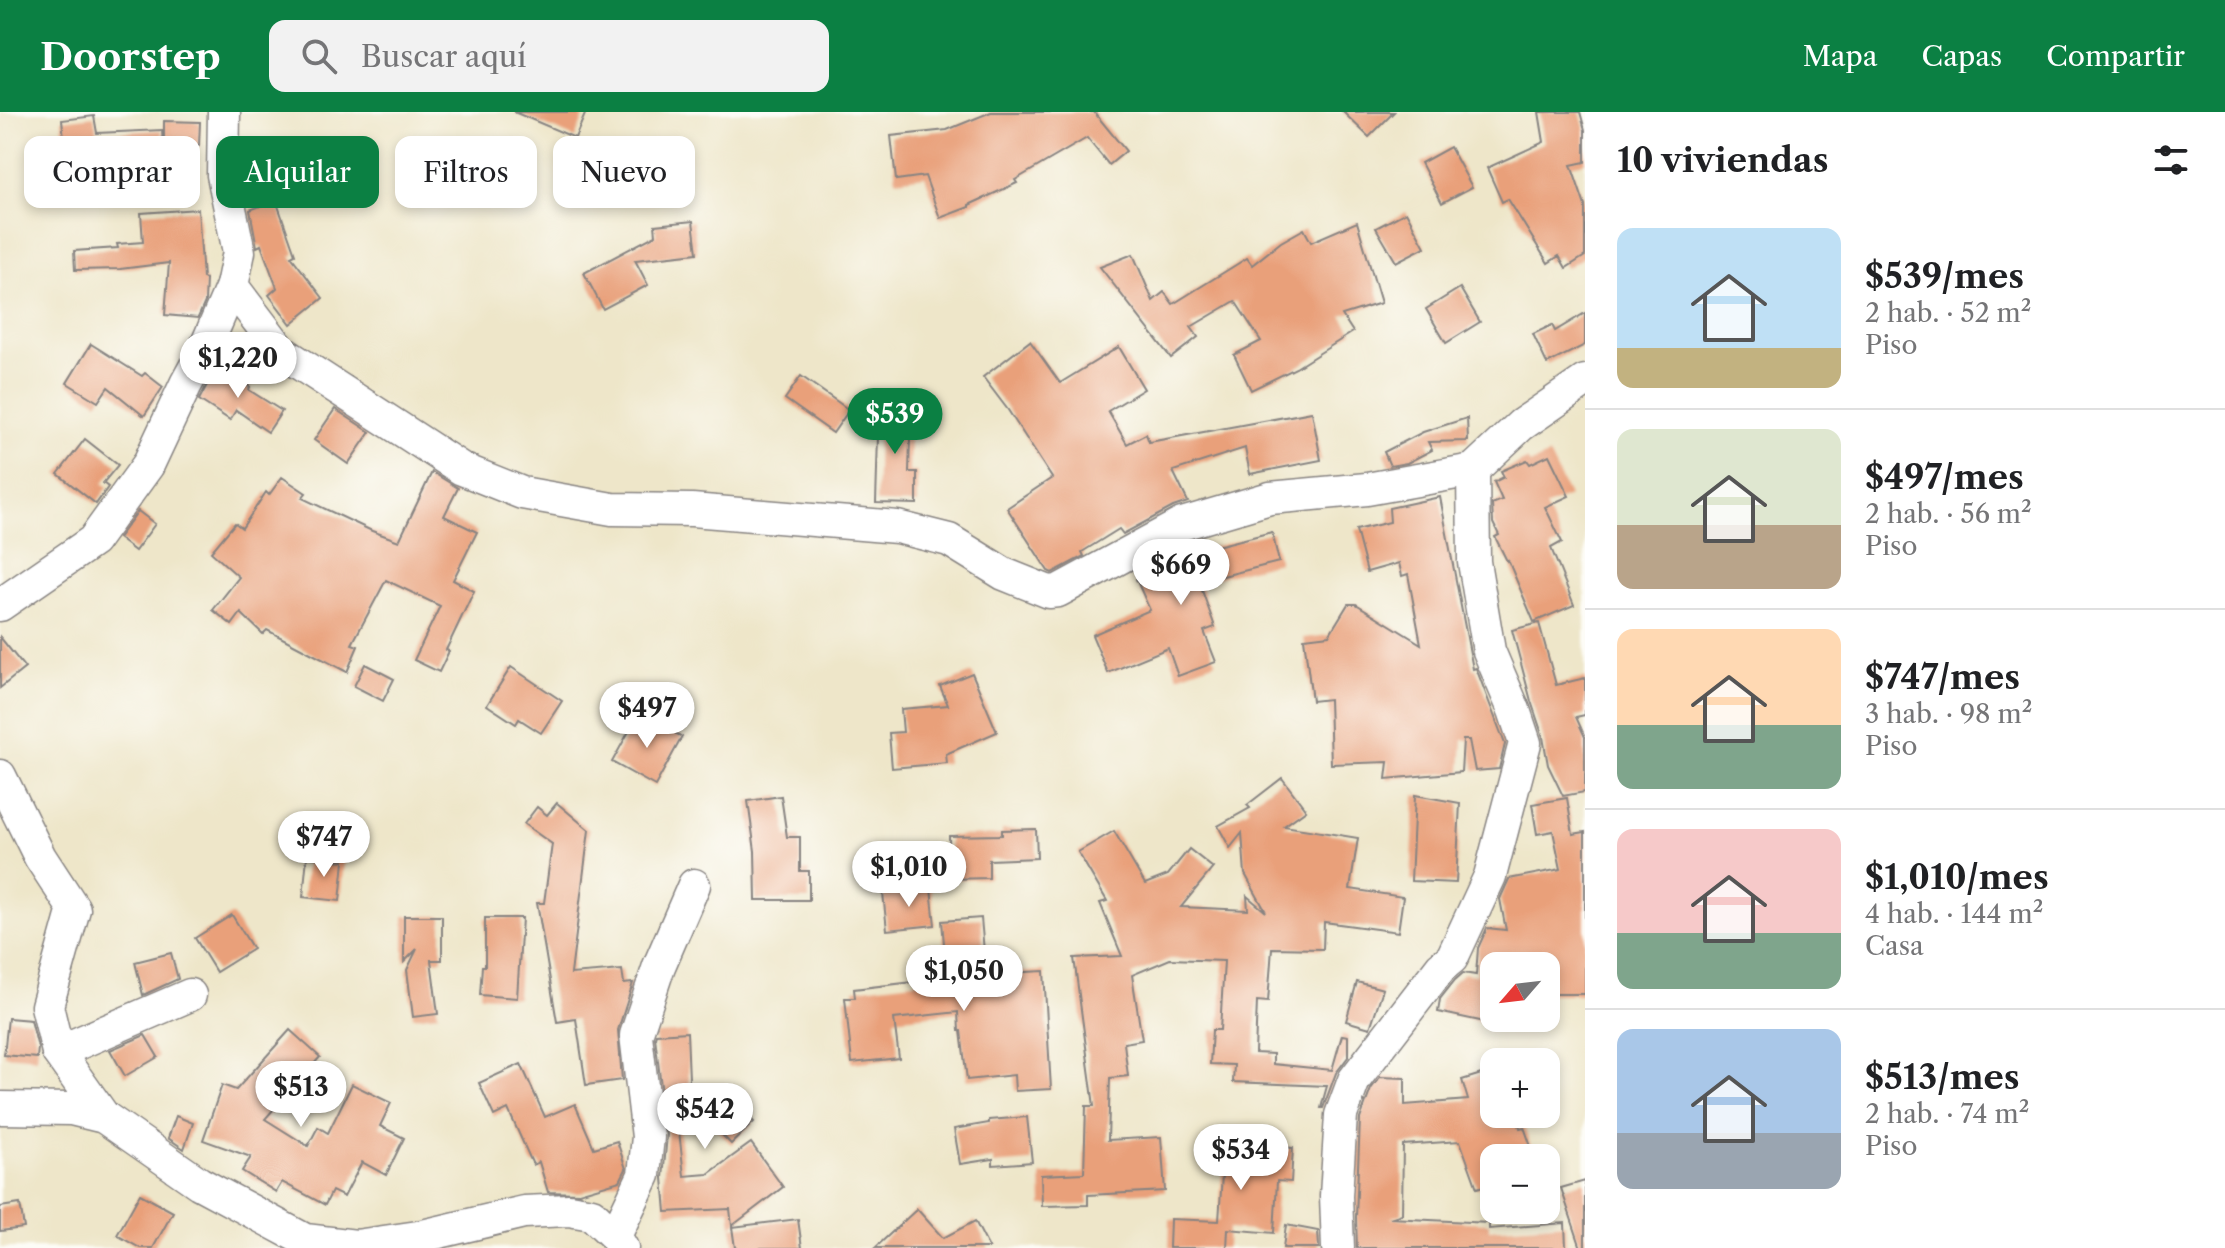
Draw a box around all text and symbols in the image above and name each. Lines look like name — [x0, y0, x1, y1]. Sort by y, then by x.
search box — [269, 20, 829, 92]
text: Doorstep — [40, 33, 221, 80]
icon: search — [297, 34, 341, 78]
text: Buscar aquí — [361, 38, 526, 75]
text: Mapa — [1803, 39, 1878, 73]
text: Capas — [1922, 39, 2002, 73]
text: Compartir — [2046, 39, 2185, 73]
chip: Comprar — [24, 136, 200, 208]
chip: Alquilar — [216, 136, 379, 208]
chip: Filtros — [395, 136, 537, 208]
chip: Nuevo — [553, 136, 695, 208]
icon: filters — [2149, 138, 2193, 182]
text: 10 viviendas — [1617, 139, 1828, 181]
text: $539/mes — [1865, 255, 2024, 297]
icon: home — [1681, 260, 1777, 356]
text: 2 hab. · 52 m² — [1865, 297, 2031, 329]
text: Piso — [1865, 329, 1917, 361]
pin: $1,220 — [173, 332, 303, 400]
text: $1,220 — [198, 342, 278, 374]
pin: $539 — [848, 388, 942, 456]
text: $539 — [865, 398, 925, 430]
text: $497/mes — [1865, 456, 2024, 498]
icon: home — [1681, 461, 1777, 557]
text: 2 hab. · 56 m² — [1865, 498, 2032, 530]
text: Piso — [1865, 530, 1917, 562]
pin: $669 — [1134, 539, 1228, 607]
text: $669 — [1150, 549, 1212, 581]
text: $747/mes — [1865, 656, 2020, 698]
icon: home — [1681, 661, 1777, 757]
pin: $497 — [600, 682, 694, 750]
text: $497 — [617, 692, 677, 724]
text: 3 hab. · 98 m² — [1865, 698, 2032, 730]
text: Piso — [1865, 730, 1917, 762]
pin: $747 — [277, 811, 371, 879]
text: $747 — [296, 821, 352, 853]
pin: $1,010 — [844, 841, 974, 909]
text: $1,010 — [870, 851, 948, 883]
text: $1,010/mes — [1865, 856, 2049, 898]
icon: home — [1681, 861, 1777, 957]
text: 4 hab. · 144 m² — [1865, 898, 2043, 930]
text: Casa — [1865, 930, 1924, 962]
pin: $1,050 — [899, 945, 1029, 1013]
north arrow — [1480, 952, 1560, 1032]
map controls — [1480, 952, 1560, 1224]
text: $1,050 — [924, 955, 1004, 987]
button: + — [1480, 1048, 1560, 1128]
text: $513/mes — [1865, 1056, 2020, 1098]
pin: $513 — [254, 1061, 348, 1129]
icon: home — [1681, 1061, 1777, 1157]
text: $513 — [273, 1071, 329, 1103]
pin: $542 — [658, 1083, 752, 1151]
text: $542 — [675, 1093, 735, 1125]
text: 2 hab. · 74 m² — [1865, 1098, 2029, 1130]
pin: $534 — [1194, 1124, 1288, 1192]
text: Piso — [1865, 1130, 1917, 1162]
text: $534 — [1212, 1134, 1270, 1166]
button: − — [1480, 1144, 1560, 1224]

